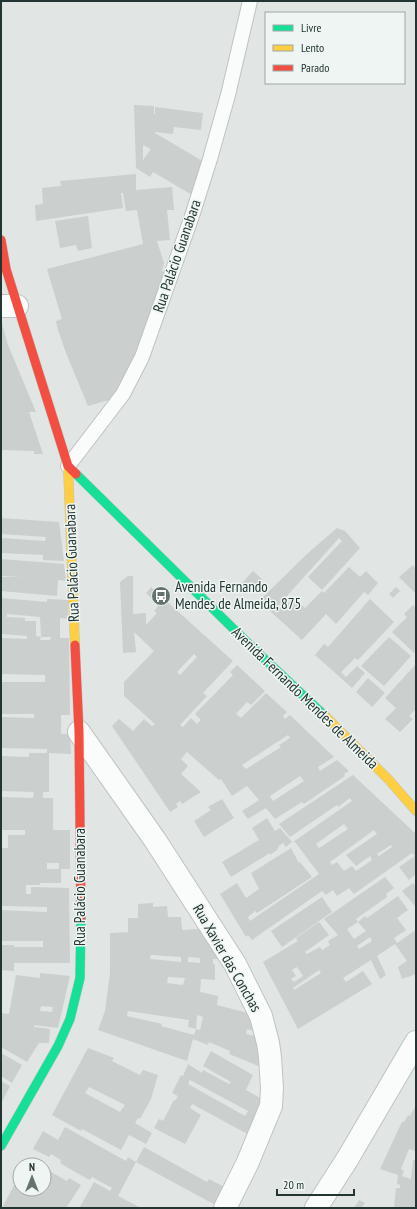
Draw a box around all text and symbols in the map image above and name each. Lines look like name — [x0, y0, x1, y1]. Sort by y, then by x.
legend — [265, 12, 405, 84]
text: Livre — [301, 20, 322, 35]
text: Lento — [301, 40, 324, 55]
text: Parado — [301, 60, 329, 75]
street label: Rua Palácio Guanabara — [148, 197, 205, 315]
street label: Rua Palácio Guanabara — [60, 504, 83, 622]
place label: Avenida Fernando Mendes de Almeida, 875 — [175, 577, 301, 613]
bus stop icon: Avenida Fernando Mendes de Almeida, 875 — [150, 585, 172, 607]
street label: Avenida Fernando Mendes de Almeida — [228, 622, 383, 773]
street label: Rua Palácio Guanabara — [70, 828, 89, 946]
street label: Rua Xavier das Conchas — [189, 900, 266, 1015]
north arrow — [12, 1157, 52, 1197]
text: N — [29, 1160, 35, 1174]
scale bar — [277, 1171, 354, 1197]
text: 20 m — [283, 1177, 304, 1192]

